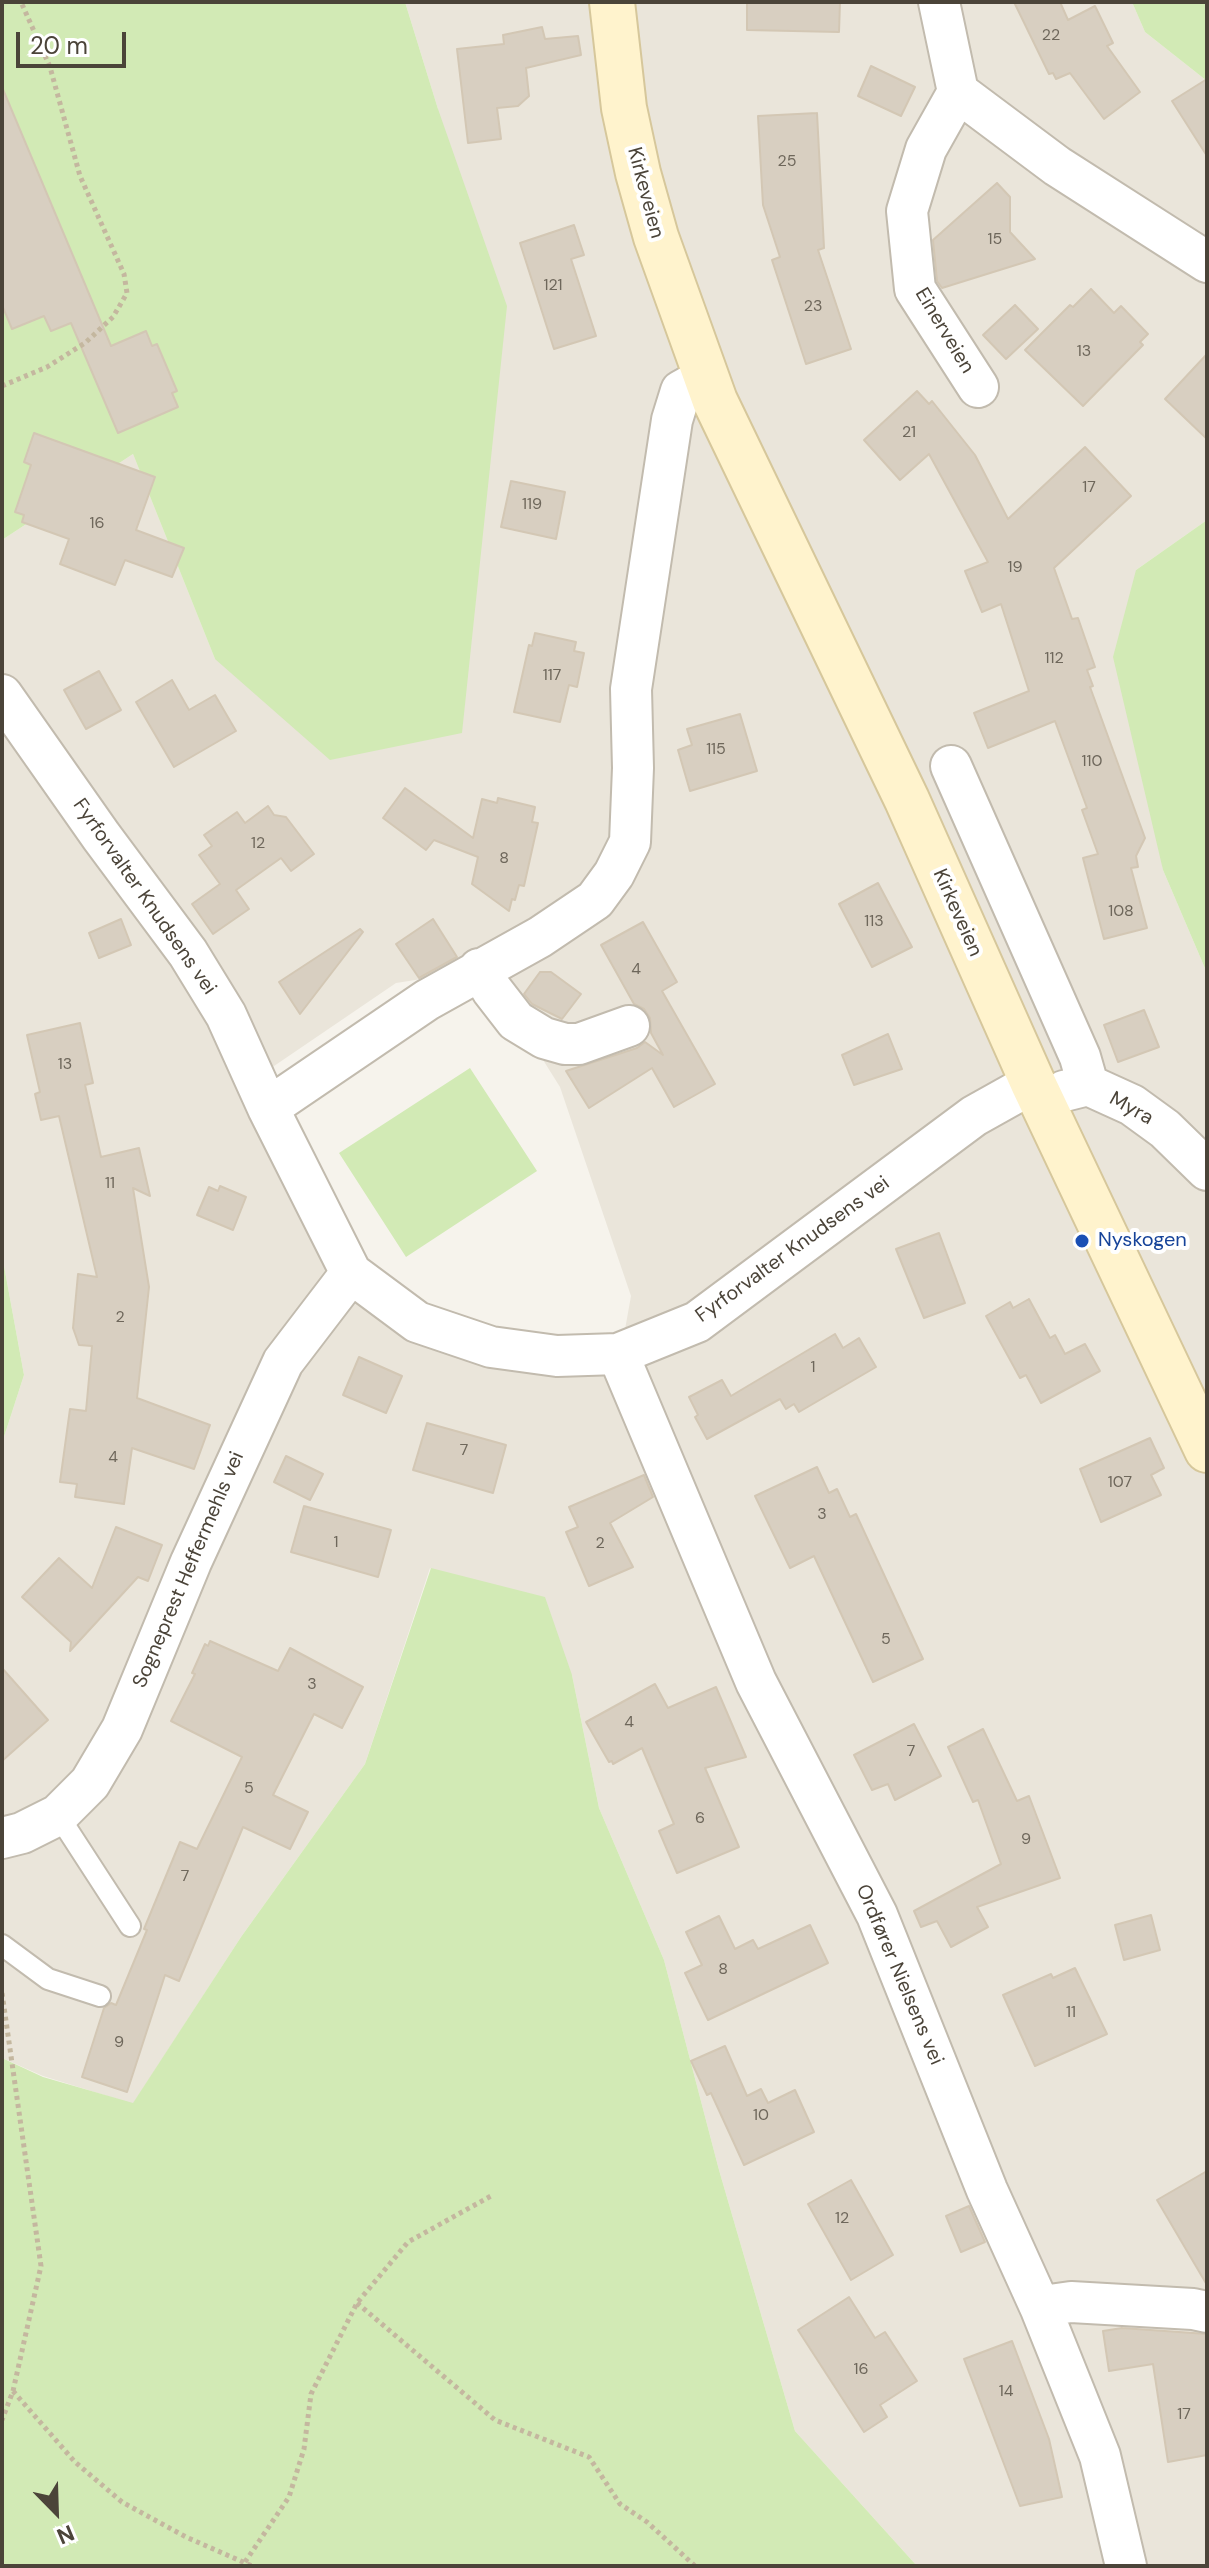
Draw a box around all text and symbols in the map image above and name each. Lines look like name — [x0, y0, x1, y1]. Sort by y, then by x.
scale bar — [20, 16, 130, 66]
house number: 22 — [1042, 26, 1060, 46]
text: 20 m — [30, 30, 88, 61]
street label: Kirkeveien — [621, 145, 669, 241]
house number: 25 — [778, 152, 796, 172]
house number: 15 — [988, 230, 1002, 250]
house number: 121 — [543, 276, 563, 296]
street label: Einerveien — [909, 284, 979, 378]
house number: 23 — [804, 297, 822, 317]
house number: 13 — [1077, 342, 1091, 362]
house number: 21 — [902, 423, 916, 443]
house number: 17 — [1082, 478, 1096, 498]
house number: 119 — [522, 495, 542, 515]
house number: 16 — [89, 514, 105, 534]
house number: 19 — [1007, 558, 1023, 578]
house number: 112 — [1044, 649, 1064, 669]
house number: 117 — [543, 666, 561, 686]
house number: 115 — [706, 740, 726, 760]
house number: 110 — [1082, 752, 1102, 772]
street label: Fyrforvalter Knudsens vei — [67, 794, 221, 1000]
house number: 12 — [251, 834, 265, 854]
house number: 8 — [499, 849, 509, 869]
street label: Kirkeveien — [927, 866, 987, 960]
house number: 108 — [1108, 902, 1134, 922]
house number: 113 — [864, 912, 884, 932]
house number: 4 — [631, 960, 641, 980]
house number: 13 — [58, 1055, 72, 1075]
street label: Myra — [1105, 1087, 1157, 1131]
street label: Fyrforvalter Knudsens vei — [691, 1172, 895, 1328]
house number: 11 — [105, 1174, 115, 1194]
place label: Nyskogen — [1098, 1229, 1187, 1253]
marker: Nyskogen — [1073, 1232, 1091, 1250]
house number: 2 — [115, 1308, 125, 1328]
house number: 1 — [811, 1358, 815, 1378]
house number: 7 — [460, 1441, 468, 1461]
house number: 4 — [108, 1448, 118, 1468]
street label: Sogneprest Heffermehls vei — [128, 1448, 250, 1692]
house number: 107 — [1108, 1473, 1132, 1493]
house number: 3 — [817, 1505, 827, 1525]
house number: 1 — [334, 1533, 338, 1553]
house number: 2 — [595, 1534, 605, 1554]
house number: 5 — [881, 1630, 891, 1650]
house number: 3 — [307, 1675, 317, 1695]
house number: 4 — [624, 1713, 634, 1733]
house number: 7 — [907, 1742, 915, 1762]
house number: 5 — [244, 1779, 254, 1799]
house number: 6 — [695, 1809, 705, 1829]
house number: 9 — [1021, 1830, 1031, 1850]
house number: 7 — [181, 1867, 189, 1887]
street label: Ordfører Nielsens vei — [850, 1881, 948, 2069]
house number: 8 — [718, 1960, 728, 1980]
house number: 11 — [1066, 2003, 1076, 2023]
house number: 9 — [114, 2033, 124, 2053]
house number: 10 — [753, 2106, 769, 2126]
house number: 12 — [835, 2209, 849, 2229]
house number: 16 — [853, 2360, 869, 2380]
house number: 14 — [999, 2382, 1013, 2402]
house number: 17 — [1177, 2405, 1191, 2425]
north arrow — [16, 2472, 96, 2552]
text: N — [53, 2518, 79, 2551]

